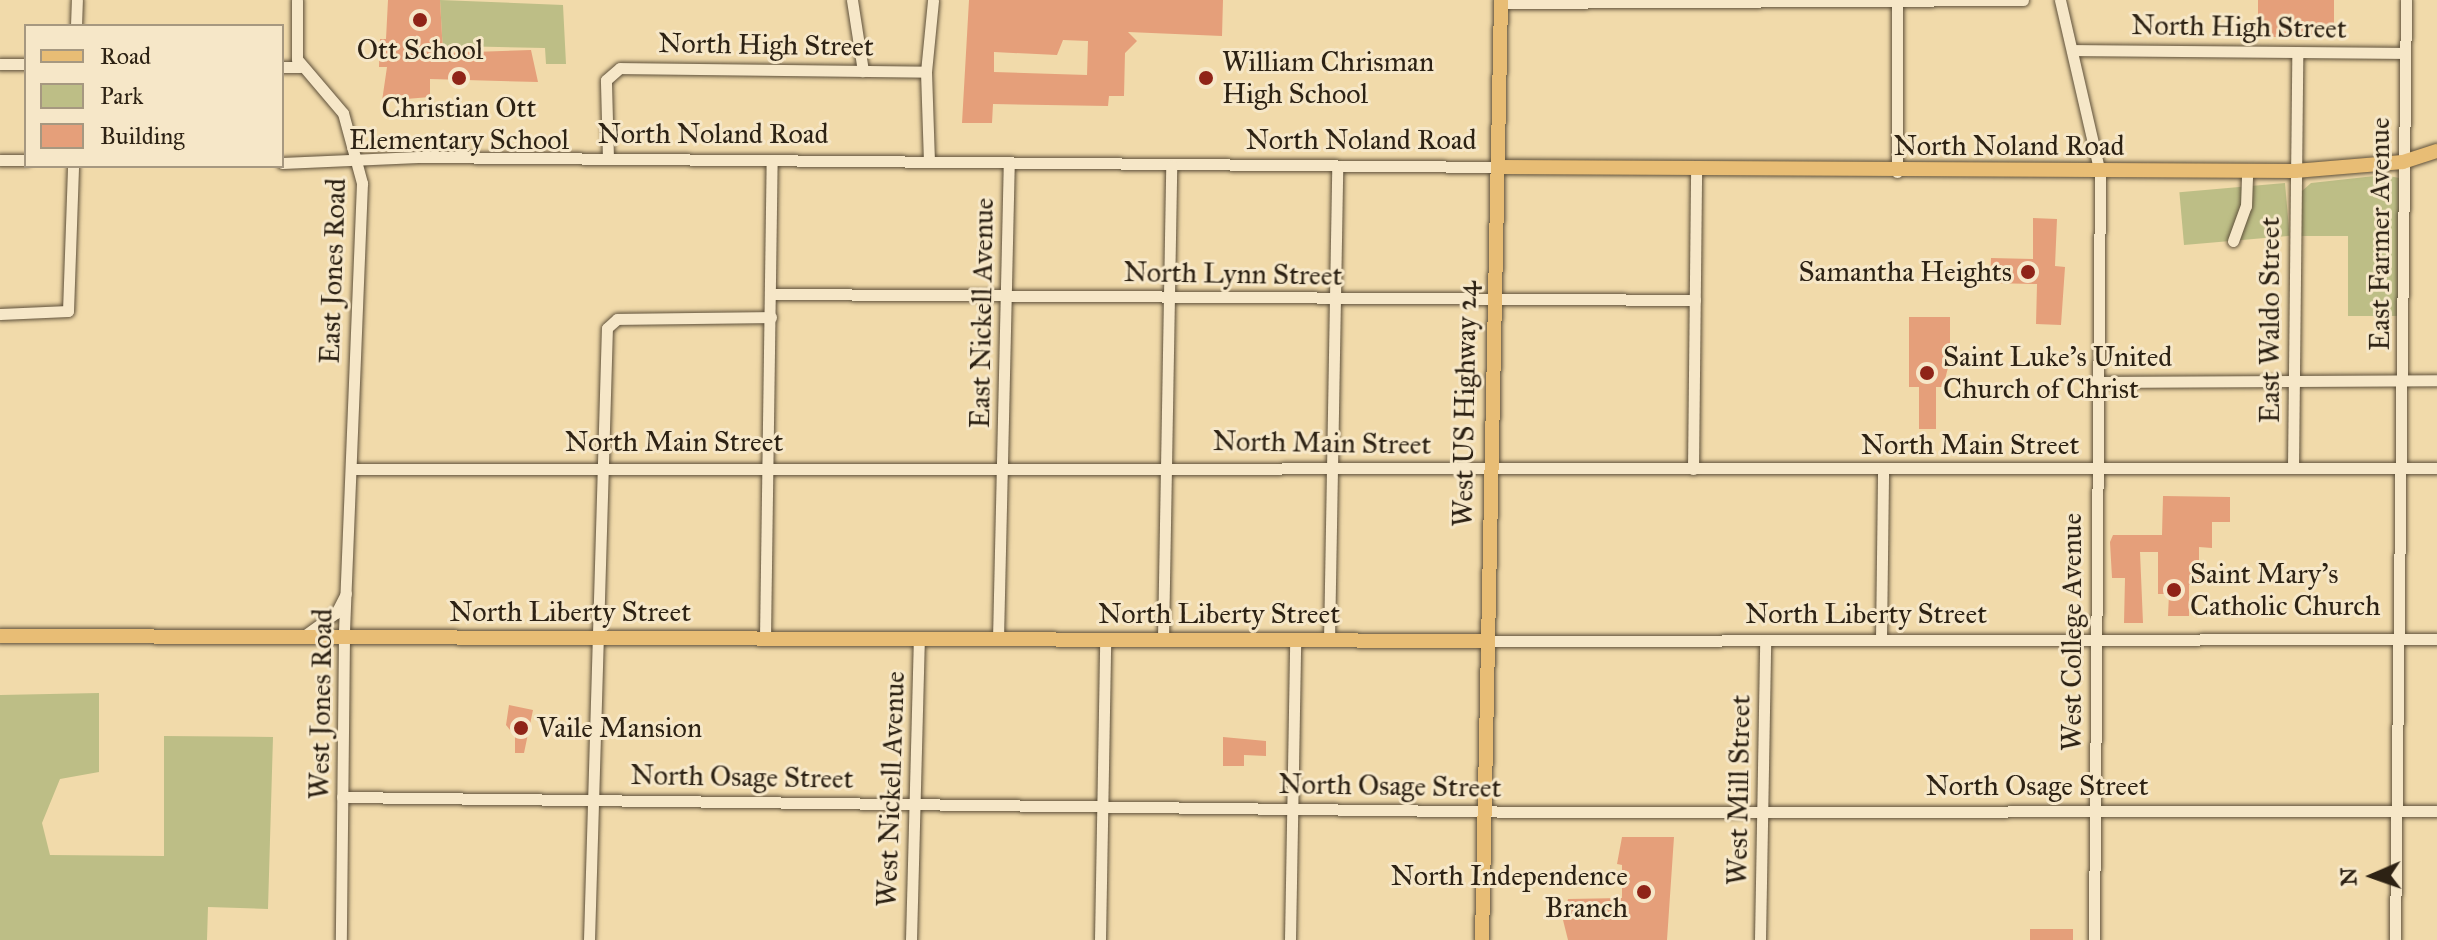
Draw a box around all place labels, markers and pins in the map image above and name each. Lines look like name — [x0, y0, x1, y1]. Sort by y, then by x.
marker: Ott School — [411, 11, 429, 29]
place label: Ott School — [357, 33, 483, 67]
place label: William Chrisman High School — [1222, 45, 1434, 111]
marker: Christian Ott Elementary School — [450, 69, 468, 87]
marker: William Chrisman High School — [1197, 69, 1215, 87]
place label: Christian Ott Elementary School — [349, 91, 569, 157]
place label: Samantha Heights — [1798, 255, 2012, 289]
marker: Samantha Heights — [2019, 263, 2037, 281]
place label: Saint Luke's United Church of Christ — [1943, 340, 2172, 406]
marker: Saint Luke's United Church of Christ — [1918, 364, 1936, 382]
place label: Saint Mary's Catholic Church — [2190, 557, 2381, 623]
marker: Saint Mary's Catholic Church — [2165, 581, 2183, 599]
place label: Vaile Mansion — [537, 711, 702, 745]
marker: Vaile Mansion — [512, 719, 530, 737]
place label: North Independence Branch — [1390, 859, 1628, 925]
marker: North Independence Branch — [1635, 883, 1653, 901]

